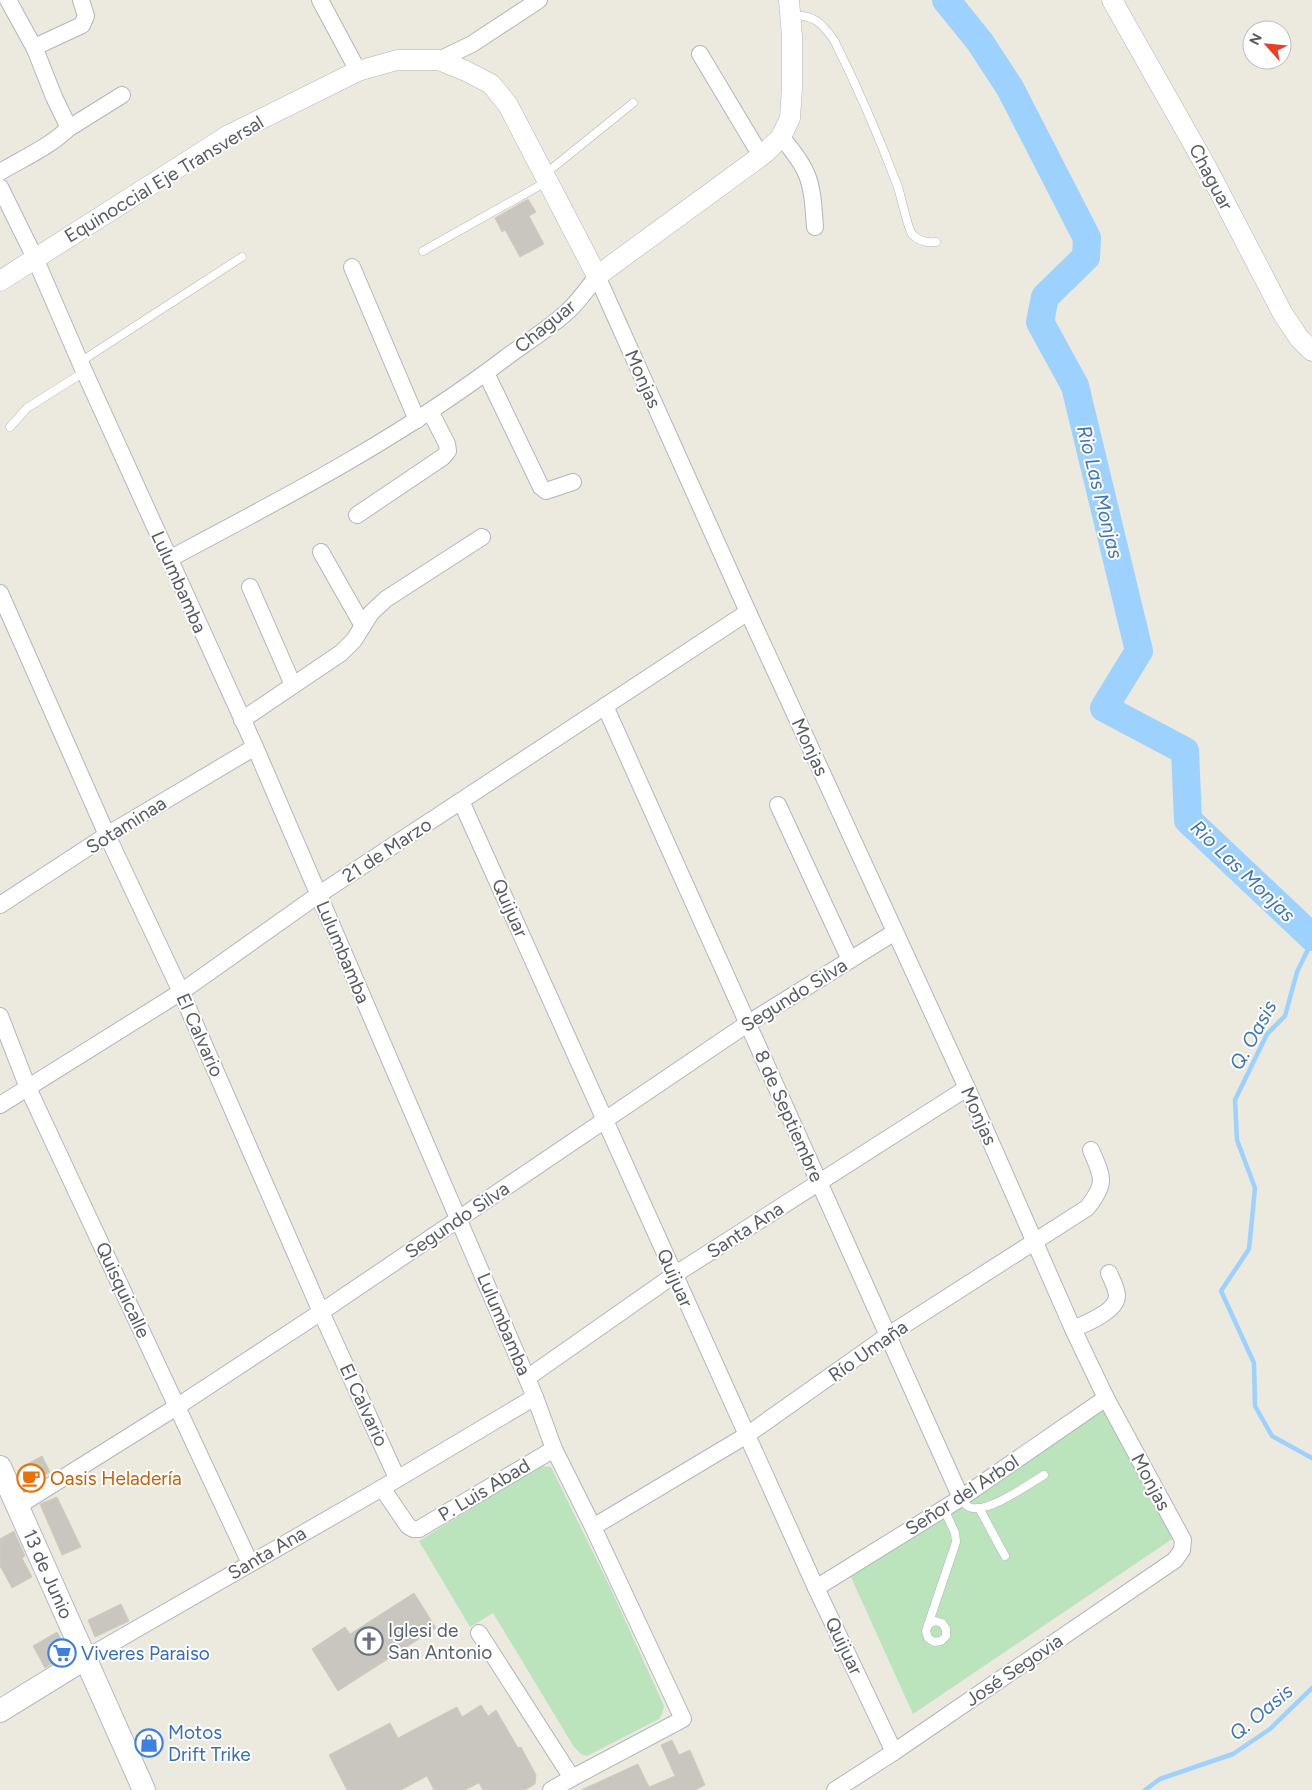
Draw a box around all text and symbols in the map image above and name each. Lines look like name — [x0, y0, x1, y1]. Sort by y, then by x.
north arrow — [1242, 20, 1292, 70]
text: N — [1246, 31, 1266, 48]
street label: Equinoccial Eje Transversal — [60, 110, 268, 248]
street label: Chaguar — [1184, 140, 1238, 215]
street label: Chaguar — [510, 294, 581, 358]
street label: Monjas — [620, 346, 666, 412]
water label: Rio Las Monjas — [1072, 423, 1128, 562]
street label: Lulumbamba — [146, 527, 212, 637]
street label: Monjas — [787, 714, 833, 780]
street label: Sotaminaa — [82, 791, 170, 859]
street label: 21 de Marzo — [338, 813, 436, 887]
water label: Rio Las Monjas — [1186, 815, 1301, 927]
street label: Quijuar — [487, 875, 533, 941]
street label: Lulumbamba — [311, 897, 375, 1007]
street label: Segundo Silva — [737, 953, 851, 1037]
street label: El Calvario — [171, 990, 229, 1080]
water label: Q. Oasis — [1224, 996, 1282, 1074]
street label: 8 de Septiembre — [750, 1047, 828, 1185]
street label: Monjas — [956, 1083, 1002, 1149]
street label: Segundo Silva — [400, 1177, 514, 1263]
street label: Santa Ana — [702, 1197, 788, 1263]
street label: Quisquicalle — [91, 1238, 155, 1342]
street label: Quijuar — [652, 1245, 698, 1311]
street label: Lulumbamba — [472, 1269, 536, 1379]
street label: Río Umaña — [824, 1315, 912, 1387]
street label: El Calvario — [335, 1360, 393, 1450]
street label: Señor del Arbol — [901, 1450, 1023, 1540]
street label: Monjas — [1126, 1450, 1176, 1515]
street label: P. Luis Abad — [434, 1454, 534, 1526]
cafe icon: Oasis Heladería — [16, 1463, 46, 1493]
place label: Oasis Heladería — [50, 1467, 182, 1490]
street label: Santa Ana — [224, 1521, 310, 1585]
street label: 13 de Junio — [18, 1526, 78, 1622]
street label: Quijuar — [820, 1613, 868, 1679]
place label: Iglesi de San Antonio — [388, 1619, 492, 1664]
church icon: Iglesi de San Antonio — [354, 1626, 384, 1656]
street label: José Segovia — [961, 1629, 1067, 1711]
supermarket icon: Viveres Paraiso — [47, 1638, 77, 1668]
place label: Viveres Paraiso — [81, 1642, 210, 1665]
water label: Q. Oasis — [1224, 1678, 1298, 1745]
place label: Motos Drift Trike — [168, 1721, 251, 1766]
shop icon: Motos Drift Trike — [134, 1728, 164, 1758]

